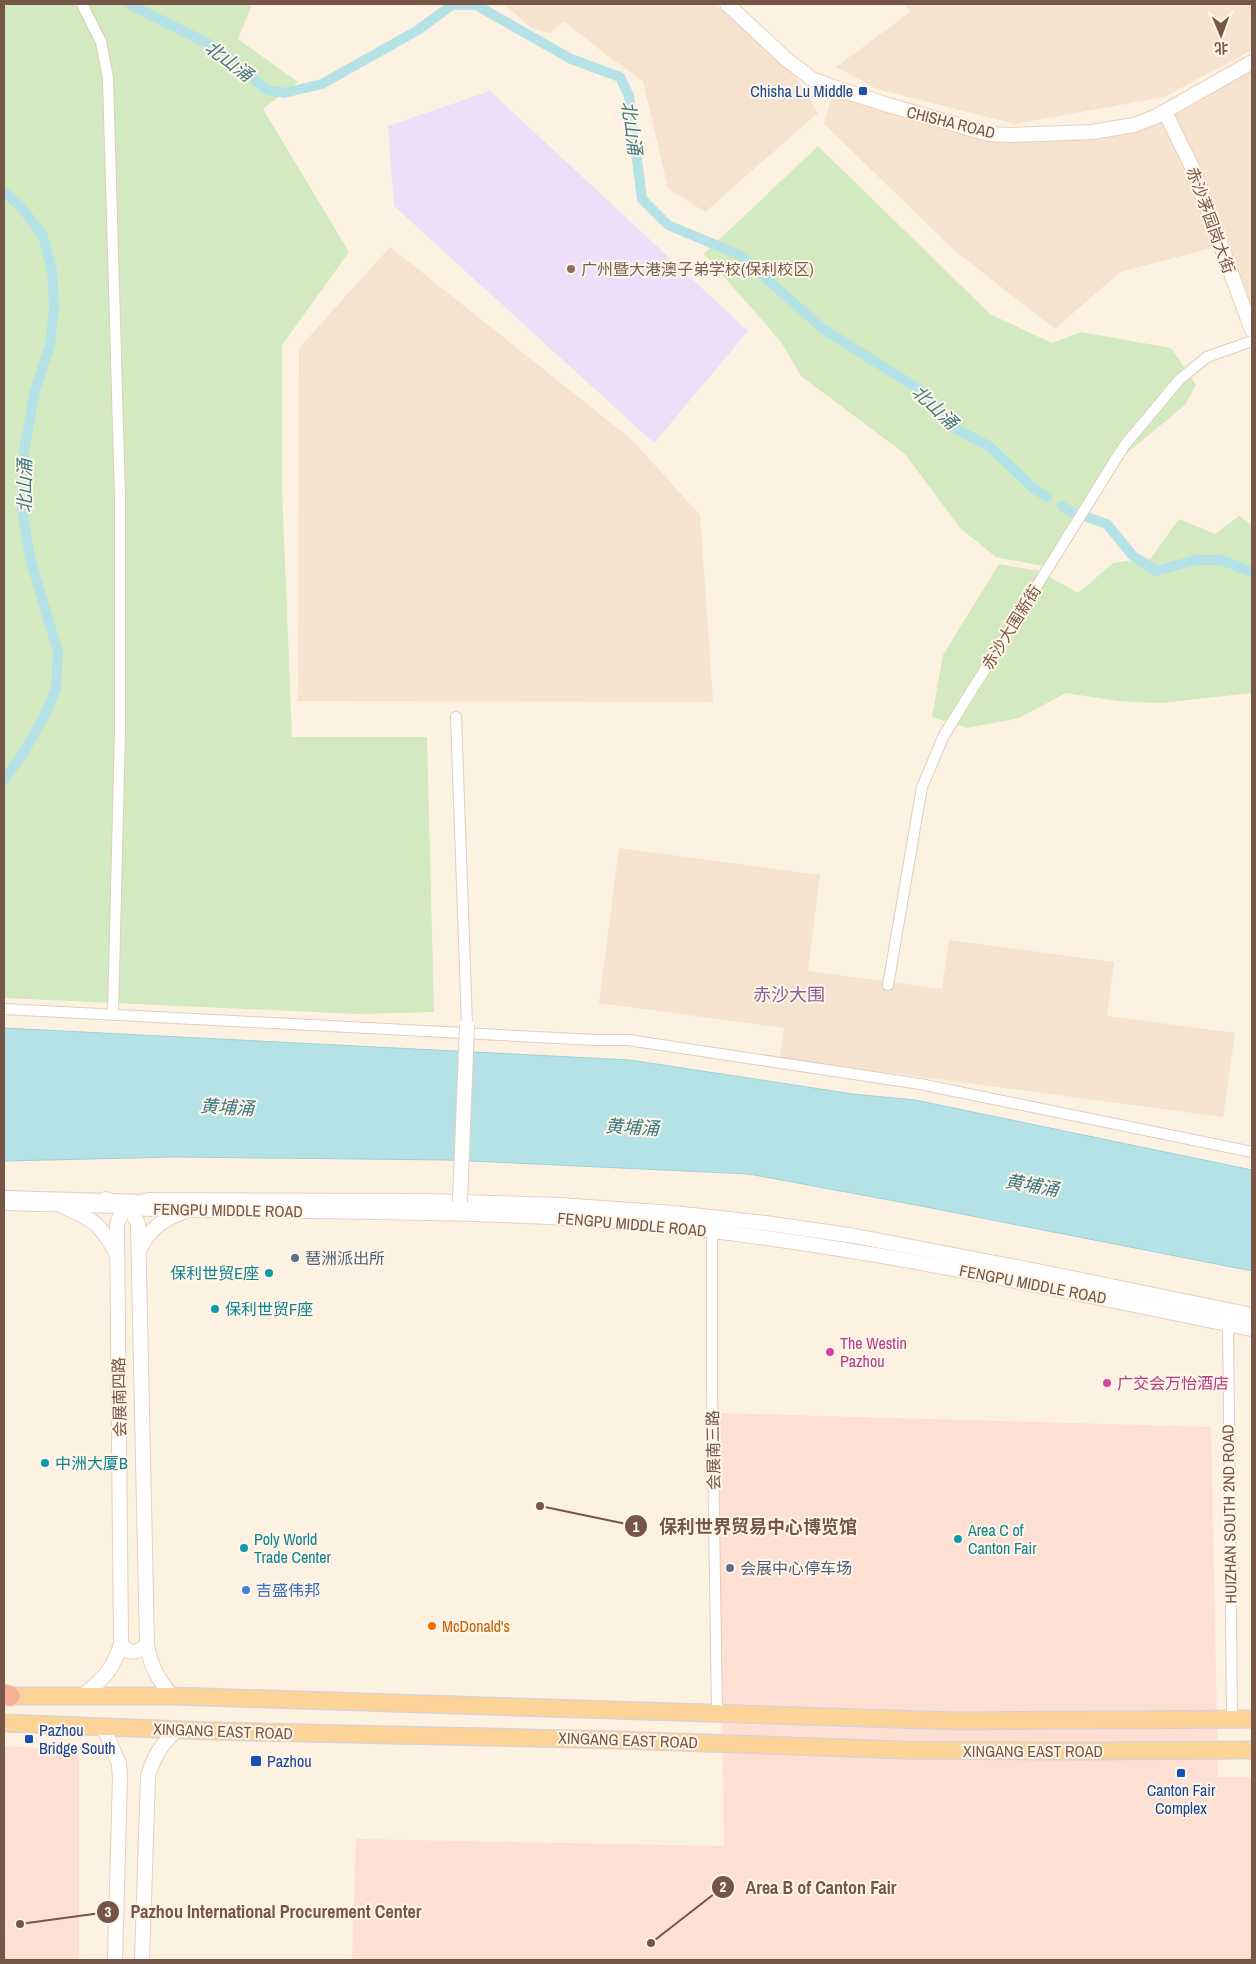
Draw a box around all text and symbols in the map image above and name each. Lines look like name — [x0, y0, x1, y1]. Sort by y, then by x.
north arrow — [1196, 10, 1246, 60]
water label: 北山涌 — [200, 35, 260, 88]
text: 北 — [1214, 39, 1228, 57]
place label: Chisha Lu Middle — [750, 80, 853, 102]
marker: Chisha Lu Middle — [857, 85, 869, 97]
water label: 北山涌 — [616, 100, 648, 158]
street label: CHISHA ROAD — [904, 100, 998, 144]
street label: 赤沙茅园岗大街 — [1182, 164, 1240, 276]
place label: 广州暨大港澳子弟学校(保利校区) — [581, 258, 814, 280]
marker: 广州暨大港澳子弟学校(保利校区) — [565, 263, 577, 275]
water label: 北山涌 — [907, 379, 965, 436]
water label: 北山涌 — [12, 457, 37, 513]
street label: 赤沙大围新街 — [976, 580, 1046, 674]
district label: 赤沙大围 — [753, 982, 825, 1007]
water label: 黄埔涌 — [199, 1093, 257, 1121]
water label: 黄埔涌 — [604, 1113, 662, 1141]
water label: 黄埔涌 — [1003, 1168, 1063, 1202]
street label: FENGPU MIDDLE ROAD — [153, 1198, 303, 1222]
street label: FENGPU MIDDLE ROAD — [557, 1207, 707, 1241]
place label: 琶洲派出所 — [305, 1247, 385, 1269]
marker: 琶洲派出所 — [289, 1252, 301, 1264]
street label: FENGPU MIDDLE ROAD — [958, 1259, 1108, 1309]
place label: 保利世贸E座 — [170, 1262, 259, 1284]
marker: 保利世贸E座 — [263, 1267, 275, 1279]
place label: 保利世贸F座 — [225, 1298, 313, 1320]
marker: 保利世贸F座 — [209, 1303, 221, 1315]
place label: The Westin Pazhou — [840, 1332, 907, 1372]
marker: The Westin Pazhou — [824, 1346, 836, 1358]
street label: 会展南四路 — [107, 1357, 131, 1437]
place label: 广交会万怡酒店 — [1117, 1372, 1229, 1394]
marker: 广交会万怡酒店 — [1101, 1377, 1113, 1389]
street label: 会展南三路 — [701, 1410, 725, 1490]
street label: HUIZHAN SOUTH 2ND ROAD — [1216, 1424, 1242, 1604]
place label: 中洲大厦B — [55, 1452, 128, 1474]
marker: 中洲大厦B — [39, 1457, 51, 1469]
callout: 保利世界贸易中心博览馆 — [624, 1510, 867, 1543]
text: 保利世界贸易中心博览馆 — [659, 1514, 857, 1539]
text: 1 — [633, 1516, 640, 1537]
place label: Area C of Canton Fair — [967, 1519, 1037, 1559]
place label: Poly World Trade Center — [254, 1528, 331, 1568]
marker: Area C of Canton Fair — [952, 1533, 964, 1545]
marker: Poly World Trade Center — [238, 1542, 250, 1554]
place label: 会展中心停车场 — [740, 1557, 852, 1579]
marker: 会展中心停车场 — [724, 1562, 736, 1574]
place label: 吉盛伟邦 — [256, 1579, 320, 1601]
marker: 吉盛伟邦 — [240, 1584, 252, 1596]
place label: McDonald's — [442, 1615, 510, 1637]
marker: McDonald's — [426, 1620, 438, 1632]
street label: XINGANG EAST ROAD — [153, 1718, 293, 1744]
place label: Pazhou Bridge South — [39, 1719, 116, 1759]
street label: XINGANG EAST ROAD — [558, 1727, 698, 1753]
marker: Pazhou Bridge South — [23, 1733, 35, 1745]
street label: XINGANG EAST ROAD — [963, 1740, 1103, 1762]
place label: Pazhou — [267, 1750, 312, 1772]
marker: Pazhou — [249, 1754, 263, 1768]
marker: Canton Fair Complex — [1175, 1767, 1187, 1779]
place label: Canton Fair Complex — [1147, 1779, 1216, 1819]
callout: Area B of Canton Fair — [710, 1871, 906, 1904]
text: Area B of Canton Fair — [745, 1875, 897, 1900]
text: 2 — [720, 1876, 727, 1897]
callout: Pazhou International Procurement Center — [95, 1896, 431, 1929]
text: Pazhou International Procurement Center — [130, 1899, 422, 1924]
text: 3 — [105, 1901, 112, 1922]

